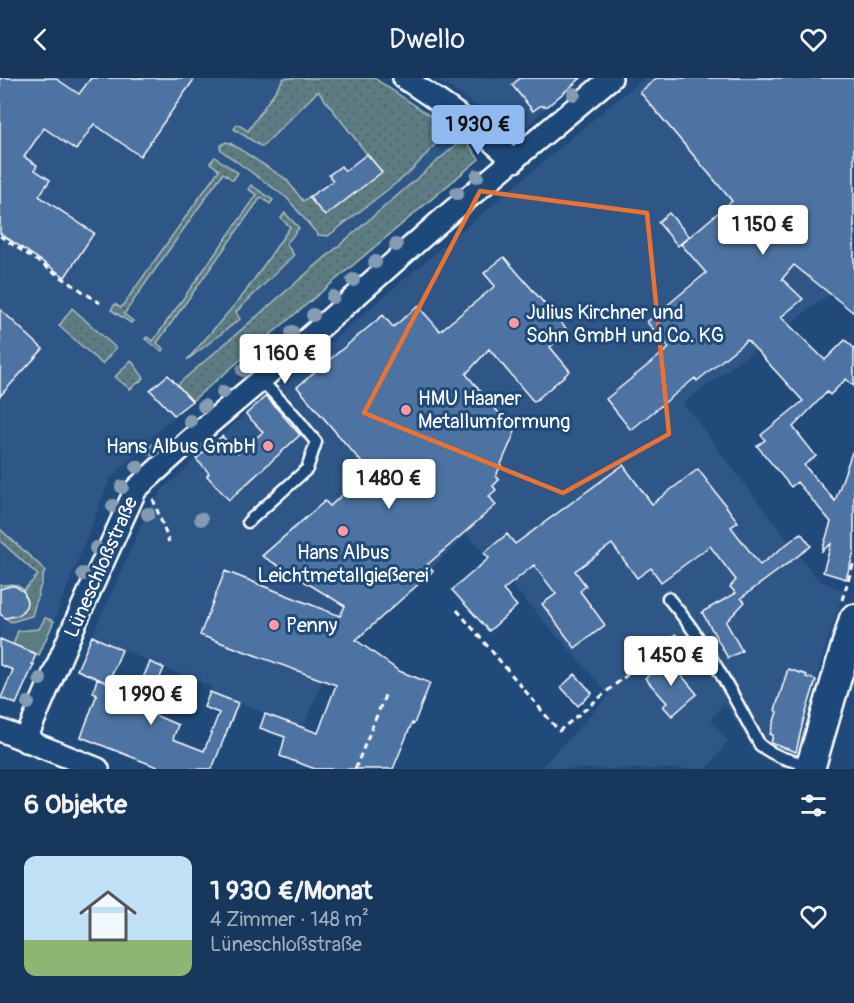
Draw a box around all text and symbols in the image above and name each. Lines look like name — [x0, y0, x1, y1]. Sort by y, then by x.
icon: back — [24, 23, 57, 56]
text: Dwello — [389, 23, 465, 56]
icon: heart — [797, 23, 830, 56]
pin: 1 930 € — [423, 105, 533, 156]
text: 1 930 € — [446, 112, 510, 137]
pin: 1 150 € — [708, 205, 818, 256]
text: 1 150 € — [732, 212, 794, 237]
place label: Julius Kirchner und Sohn GmbH und Co. KG — [526, 300, 724, 348]
marker: Julius Kirchner und Sohn GmbH und Co. KG — [507, 316, 521, 330]
pin: 1 160 € — [230, 334, 340, 385]
text: 1 160 € — [254, 341, 316, 366]
place label: HMU Haaner Metallumformung — [418, 386, 570, 434]
marker: HMU Haaner Metallumformung — [399, 403, 413, 417]
place label: Hans Albus GmbH — [106, 434, 256, 459]
marker: Hans Albus GmbH — [261, 439, 275, 453]
pin: 1 480 € — [334, 459, 444, 510]
text: 1 480 € — [356, 466, 422, 491]
street label: Lüneschloßstraße — [59, 492, 143, 641]
marker: Hans Albus Leichtmetallgießerei — [336, 524, 350, 538]
place label: Hans Albus Leichtmetallgießerei — [257, 540, 429, 588]
place label: Penny — [286, 613, 338, 638]
marker: Penny — [267, 618, 281, 632]
pin: 1 450 € — [616, 636, 726, 687]
text: 1 450 € — [638, 643, 704, 668]
pin: 1 990 € — [96, 675, 206, 726]
text: 1 990 € — [119, 682, 183, 707]
text: 6 Objekte — [24, 789, 127, 821]
icon: filters — [797, 789, 830, 822]
text: 1 930 €/Monat — [210, 875, 373, 907]
icon: home — [72, 880, 144, 952]
icon: heart — [797, 900, 830, 933]
text: 4 Zimmer · 148 m² — [210, 907, 369, 932]
text: Lüneschloßstraße — [210, 932, 362, 957]

